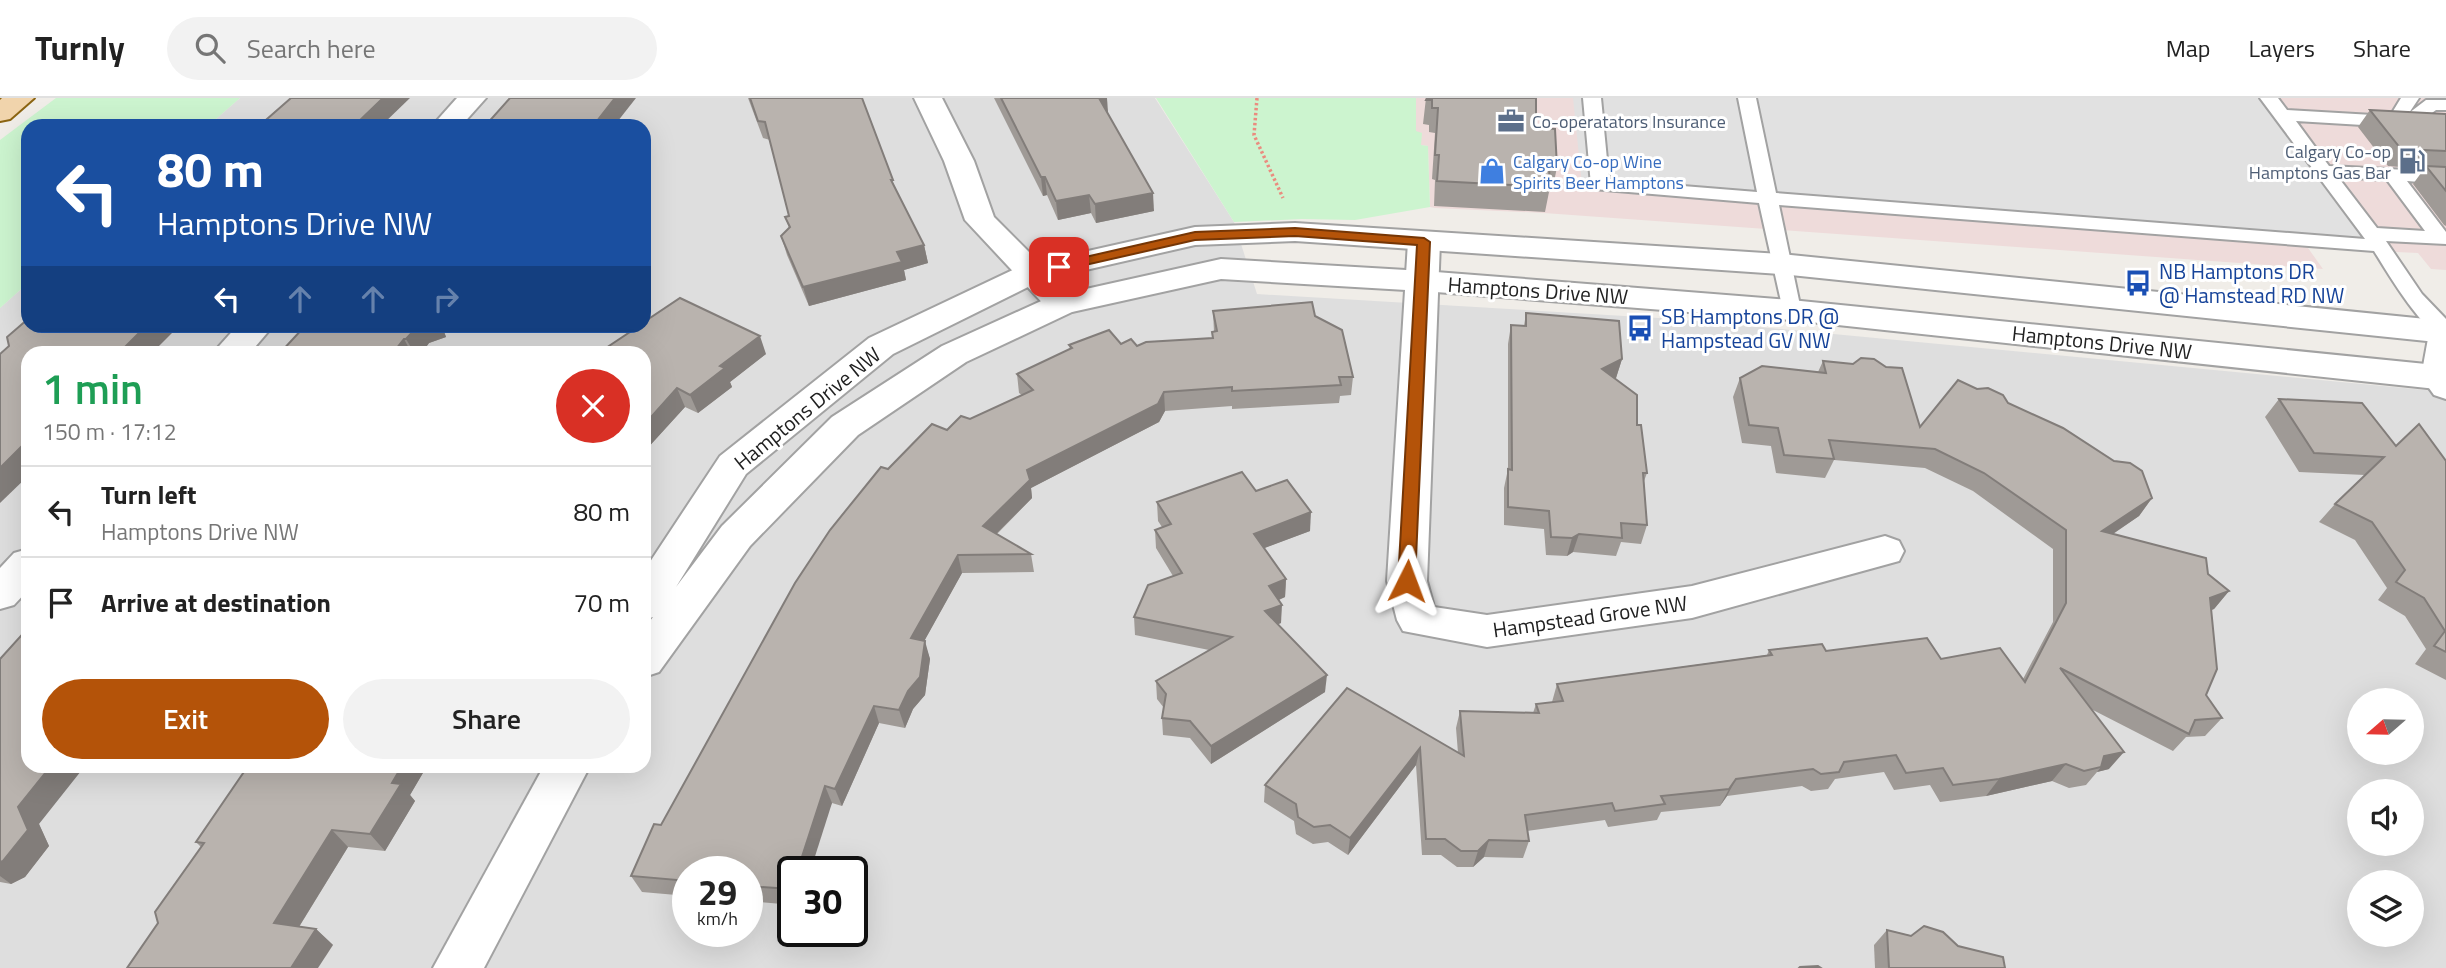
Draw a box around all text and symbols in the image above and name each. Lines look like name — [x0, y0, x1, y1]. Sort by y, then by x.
search box — [167, 17, 657, 80]
text: Turnly — [35, 23, 125, 73]
icon: search — [191, 29, 229, 67]
text: Search here — [247, 29, 376, 68]
text: Map — [2166, 30, 2211, 66]
text: Layers — [2249, 30, 2315, 66]
text: Share — [2353, 30, 2411, 66]
office icon: Co-operatators Insurance — [1496, 106, 1526, 136]
place label: Co-operatators Insurance — [1532, 108, 1726, 135]
text: 80 m — [157, 131, 264, 206]
place label: Calgary Co-op Hamptons Gas Bar — [2249, 138, 2391, 186]
fuel station icon: Calgary Co-op Hamptons Gas Bar — [2397, 146, 2427, 176]
icon: left — [42, 147, 133, 238]
place label: Calgary Co-op Wine Spirits Beer Hamptons — [1513, 148, 1684, 196]
shop icon: Calgary Co-op Wine Spirits Beer Hamptons — [1477, 156, 1507, 186]
text: Hamptons Drive NW — [157, 199, 432, 247]
pin — [1029, 237, 1089, 297]
icon: arrive — [1040, 248, 1078, 286]
place label: NB Hamptons DR @ Hamstead RD NW — [2159, 255, 2344, 311]
street label: Hamptons Drive NW — [1447, 268, 1629, 312]
bus stop icon: NB Hamptons DR @ Hamstead RD NW — [2123, 268, 2153, 298]
icon: left — [208, 280, 246, 318]
icon: ahead — [281, 280, 319, 318]
icon: ahead — [354, 280, 392, 318]
icon: right — [427, 280, 465, 318]
place label: SB Hamptons DR @ Hampstead GV NW — [1661, 300, 1839, 356]
bus stop icon: SB Hamptons DR @ Hampstead GV NW — [1625, 313, 1655, 343]
street label: Hamptons Drive NW — [2010, 317, 2194, 367]
street label: Hamptons Drive NW — [727, 339, 887, 477]
text: 1 min — [42, 356, 143, 420]
button: close — [556, 369, 630, 443]
text: 150 m · 17:12 — [42, 414, 177, 449]
text: Turn left — [101, 475, 196, 514]
text: 80 m — [573, 492, 630, 531]
icon: left — [42, 493, 80, 531]
text: Hamptons Drive NW — [101, 514, 299, 549]
position arrow — [1370, 544, 1444, 618]
text: Arrive at destination — [101, 583, 331, 622]
text: 70 m — [573, 583, 630, 622]
icon: arrive — [42, 584, 80, 622]
street label: Hampstead Grove NW — [1491, 587, 1689, 645]
button: Exit — [42, 679, 329, 759]
button: Share — [343, 679, 630, 759]
north arrow — [2347, 688, 2424, 765]
map controls — [2347, 688, 2424, 947]
button: sound — [2347, 779, 2424, 856]
speed limit sign: 30 — [777, 856, 868, 947]
text: 29 — [698, 865, 737, 919]
button: layers — [2347, 870, 2424, 947]
text: km/h — [697, 905, 738, 932]

